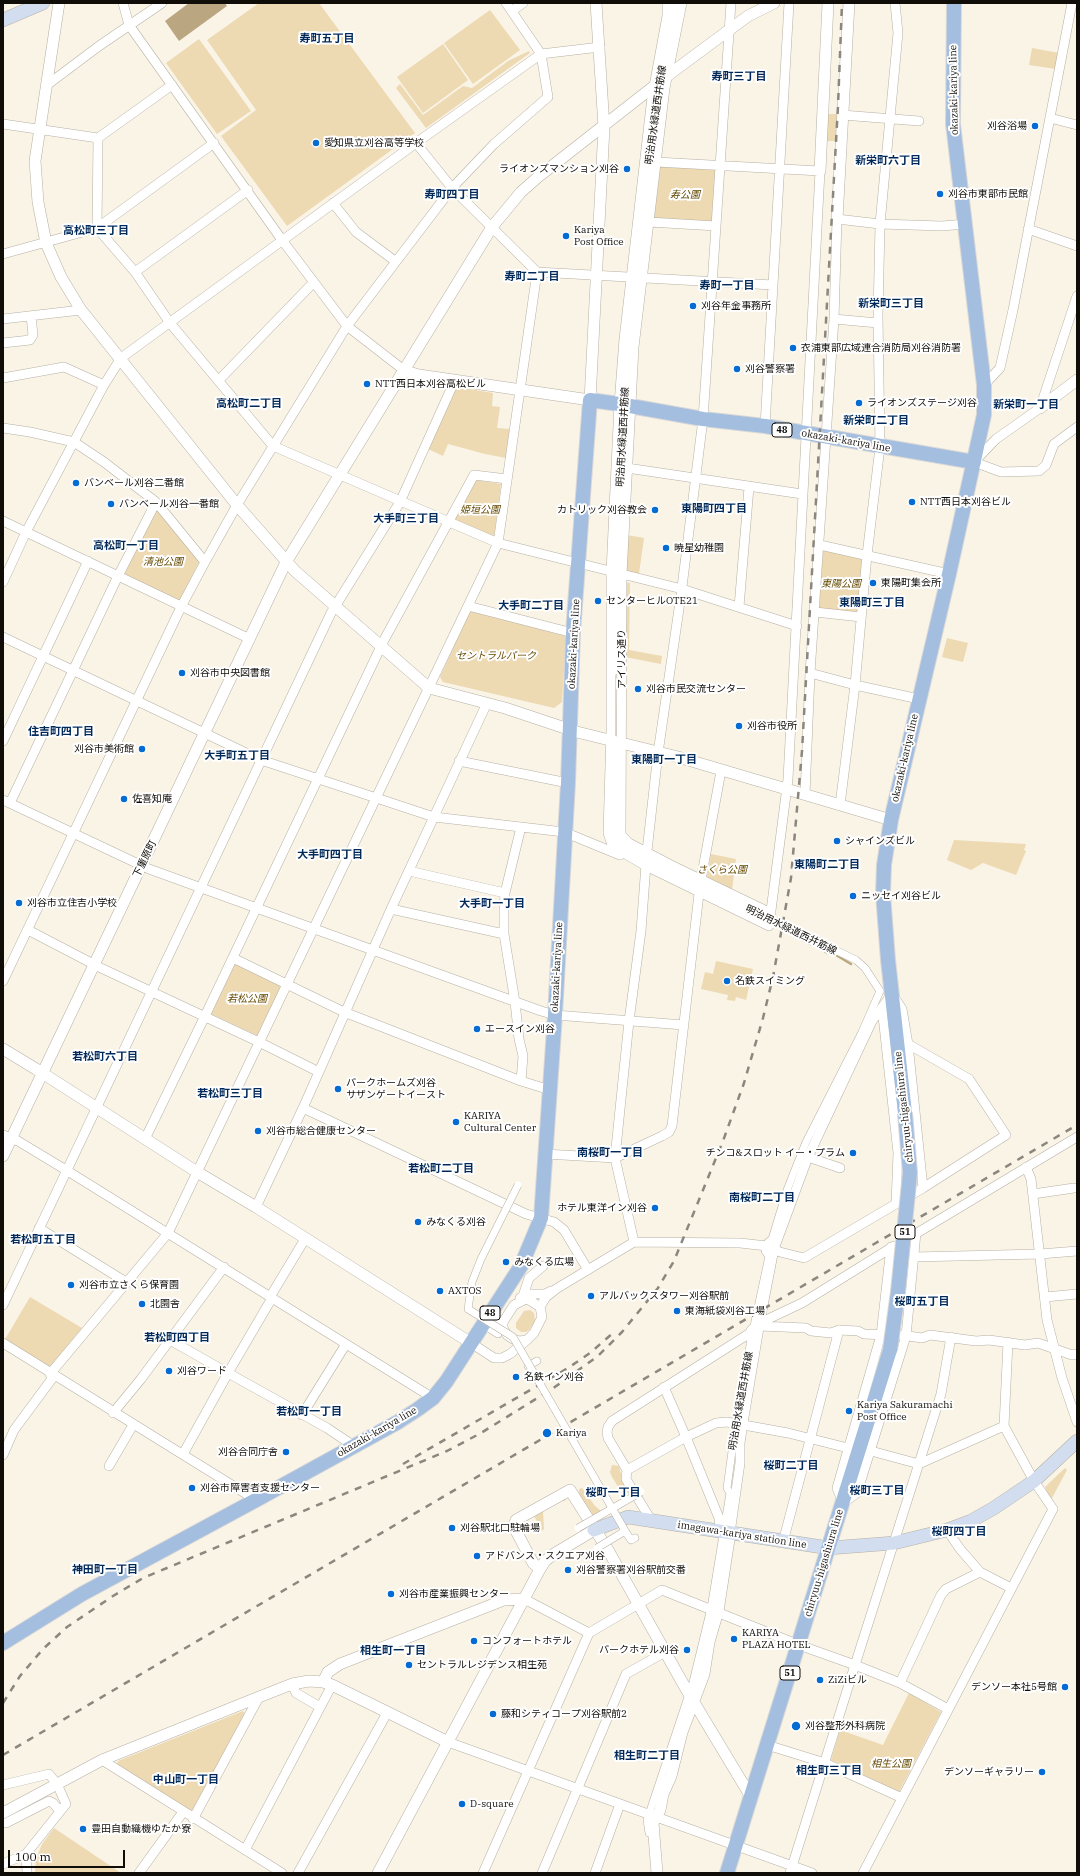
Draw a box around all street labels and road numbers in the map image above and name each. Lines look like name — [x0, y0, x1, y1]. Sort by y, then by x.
street label: okazaki-kariya line — [947, 45, 961, 135]
street label: 明治用水緑道西井筋線 — [643, 65, 669, 165]
street label: 明治用水緑道西井筋線 — [614, 387, 632, 487]
road number: 48 — [772, 423, 792, 437]
street label: okazaki-kariya line — [801, 427, 891, 455]
street label: okazaki-kariya line — [566, 599, 582, 689]
street label: アイリス通り — [616, 629, 628, 689]
street label: okazaki-kariya line — [889, 713, 921, 803]
street label: 下重原町 — [131, 838, 159, 880]
street label: 明治用水緑道西井筋線 — [743, 903, 839, 957]
street label: okazaki-kariya line — [549, 922, 565, 1012]
street label: chiryuu-higashiura line — [892, 1051, 916, 1163]
road number: 51 — [895, 1225, 915, 1239]
road number: 48 — [480, 1306, 500, 1320]
street label: 明治用水緑道西井筋線 — [726, 1351, 756, 1451]
street label: okazaki-kariya line — [335, 1404, 419, 1460]
street label: chiryuu-higashiura line — [802, 1508, 846, 1618]
street label: imagawa-kariya station line — [677, 1519, 807, 1551]
road number: 51 — [780, 1666, 800, 1680]

